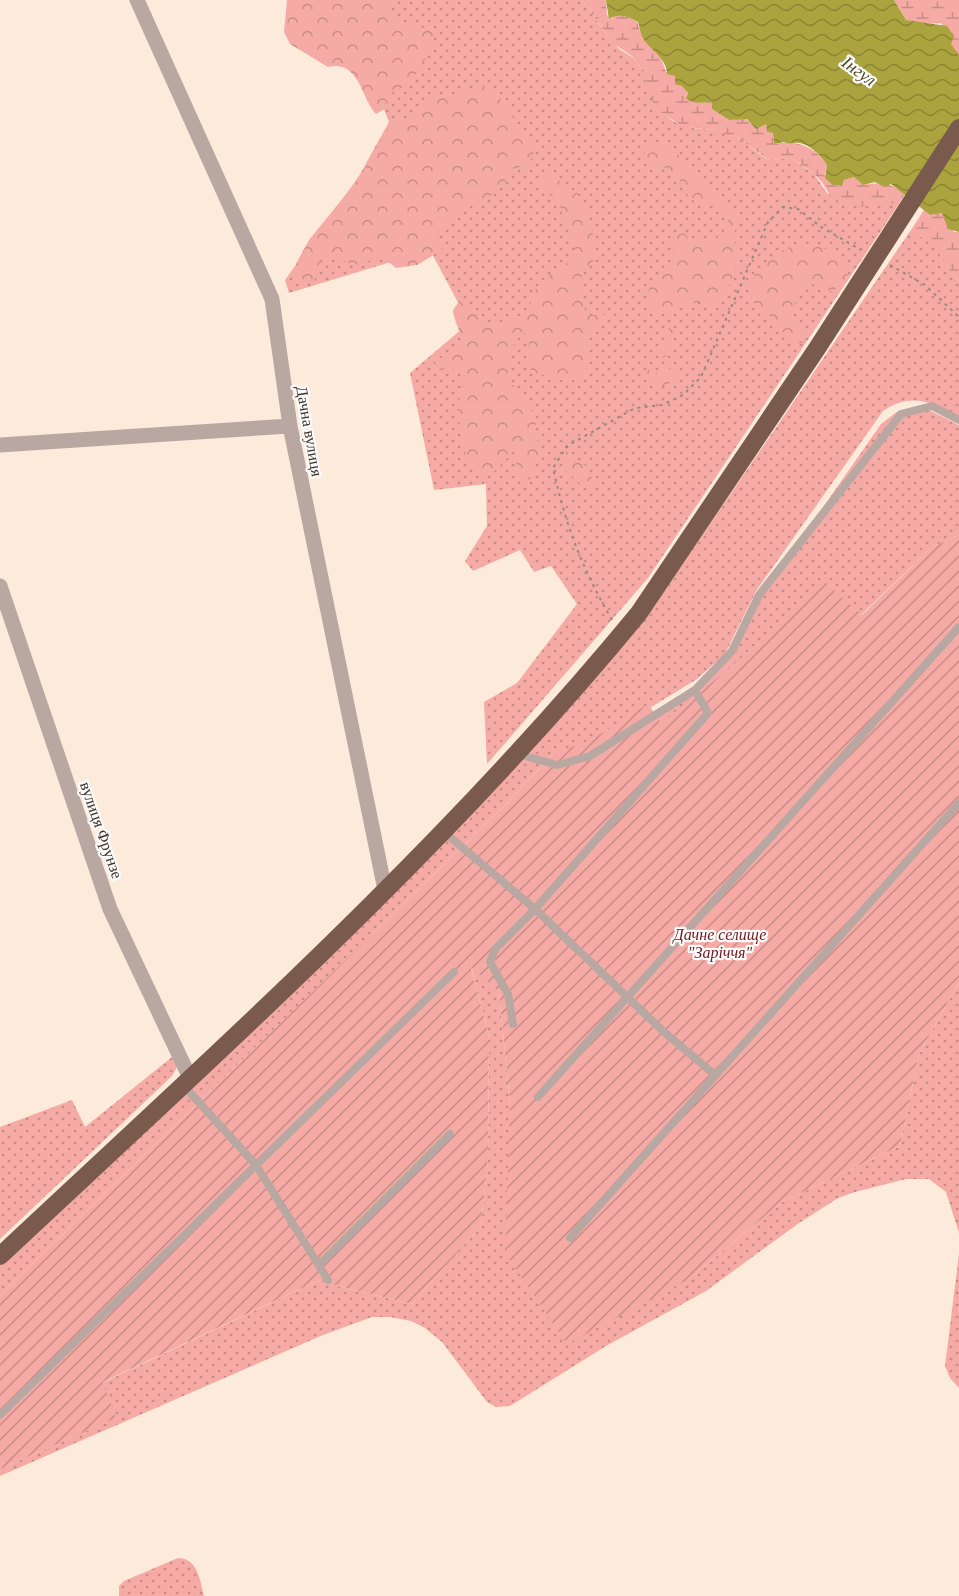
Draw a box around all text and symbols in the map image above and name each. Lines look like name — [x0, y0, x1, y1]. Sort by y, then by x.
water label: Інгул — [837, 51, 880, 90]
street label: Дачна вулиця — [292, 384, 326, 479]
street label: вулиця Фрунзе — [76, 780, 126, 881]
park label: Дачне селище "Заріччя" — [672, 926, 766, 962]

